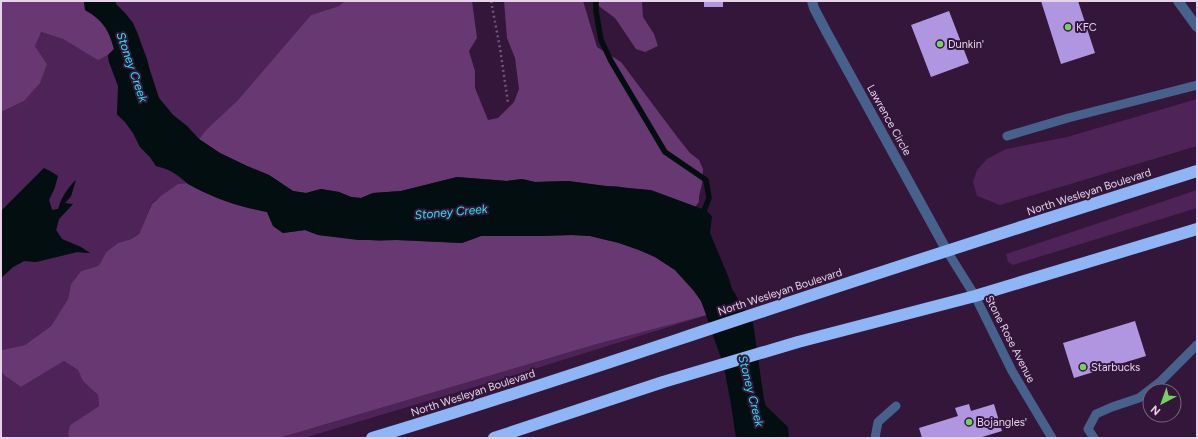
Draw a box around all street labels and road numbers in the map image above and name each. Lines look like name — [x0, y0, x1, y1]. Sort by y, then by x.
street label: Lawrence Circle — [864, 82, 914, 158]
street label: North Wesleyan Boulevard — [1025, 166, 1153, 218]
street label: North Wesleyan Boulevard — [716, 266, 844, 318]
street label: Stone Rose Avenue — [982, 293, 1038, 385]
street label: North Wesleyan Boulevard — [409, 367, 537, 419]

